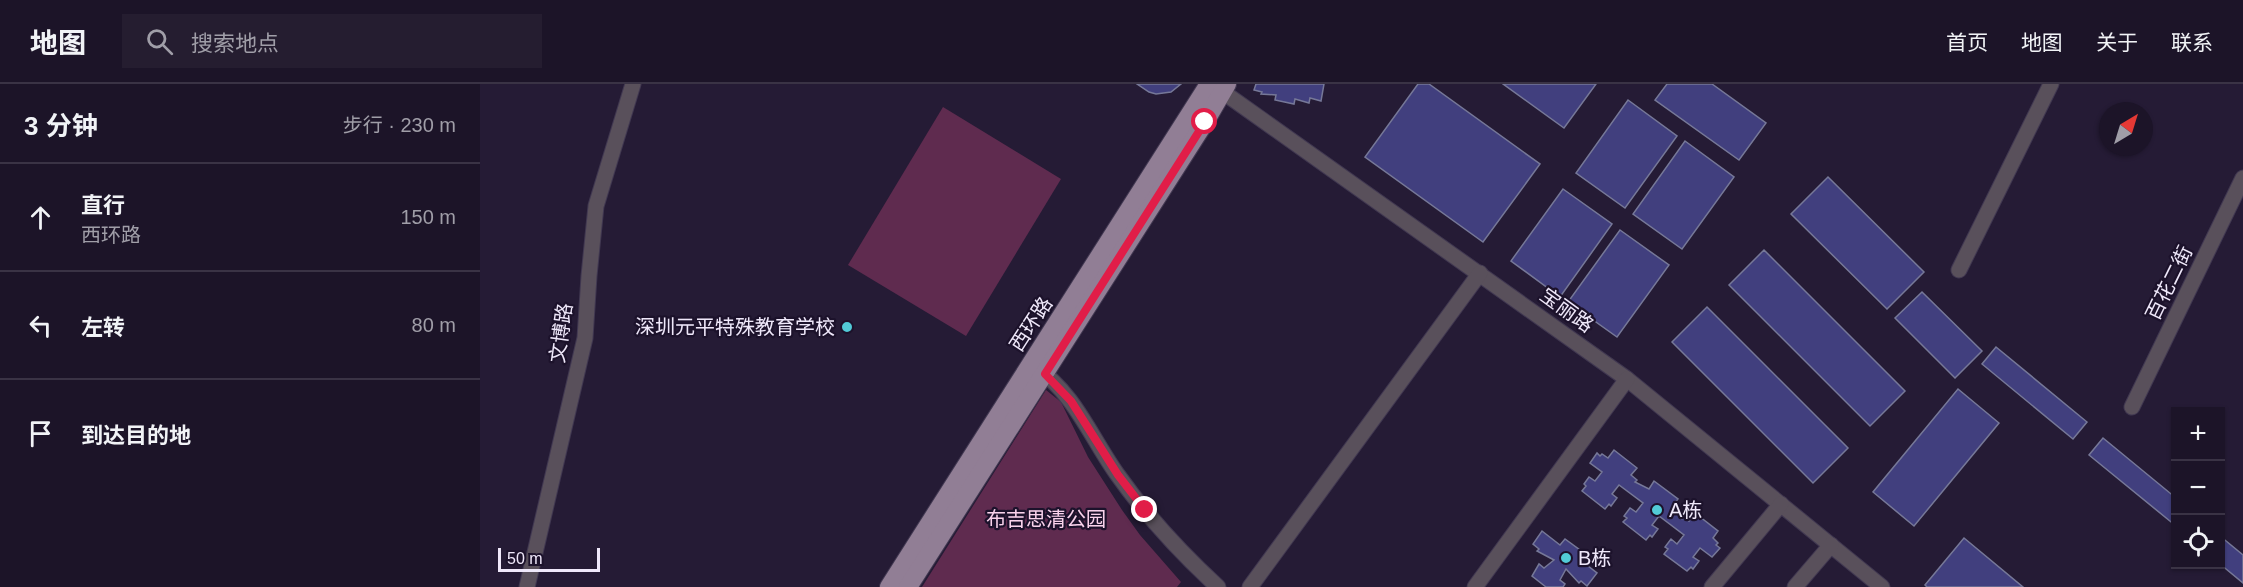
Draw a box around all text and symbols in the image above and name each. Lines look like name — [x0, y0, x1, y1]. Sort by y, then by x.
search box — [122, 14, 542, 68]
icon: search — [143, 25, 176, 58]
text: 地图 — [30, 28, 86, 59]
text: 搜索地点 — [191, 31, 279, 56]
text: 首页 — [1946, 31, 1988, 54]
text: 地图 — [2021, 31, 2063, 54]
text: 关于 — [2096, 31, 2138, 54]
text: 联系 — [2171, 31, 2213, 54]
north arrow — [2099, 102, 2153, 156]
route start — [1191, 108, 1217, 134]
text: 3 分钟 — [24, 111, 98, 141]
text: 步行 · 230 m — [343, 114, 456, 136]
text: 直行 — [81, 193, 125, 218]
icon: ahead — [24, 201, 57, 234]
text: 150 m — [400, 206, 456, 228]
text: 西环路 — [81, 224, 141, 246]
street label: 百花二街 — [2142, 242, 2196, 324]
street label: 宝丽路 — [1536, 283, 1598, 337]
street label: 西环路 — [1005, 293, 1057, 355]
street label: 文博路 — [546, 302, 576, 364]
icon: left — [24, 309, 57, 342]
text: 80 m — [412, 314, 456, 336]
text: 左转 — [81, 315, 125, 340]
place label: 深圳元平特殊教育学校 — [635, 316, 835, 338]
marker: 深圳元平特殊教育学校 — [840, 320, 854, 334]
map controls — [2171, 407, 2225, 569]
button: + — [2171, 407, 2225, 461]
icon: arrive — [24, 417, 57, 450]
text: 到达目的地 — [81, 423, 191, 448]
button: − — [2171, 461, 2225, 515]
route end — [1131, 496, 1157, 522]
place label: A栋 — [1669, 499, 1702, 521]
marker: A栋 — [1650, 503, 1664, 517]
park label: 布吉思清公园 — [986, 508, 1106, 530]
button: locate — [2171, 515, 2225, 569]
scale bar — [498, 545, 600, 572]
place label: B栋 — [1578, 547, 1611, 569]
text: 50 m — [507, 550, 543, 567]
marker: B栋 — [1559, 551, 1573, 565]

